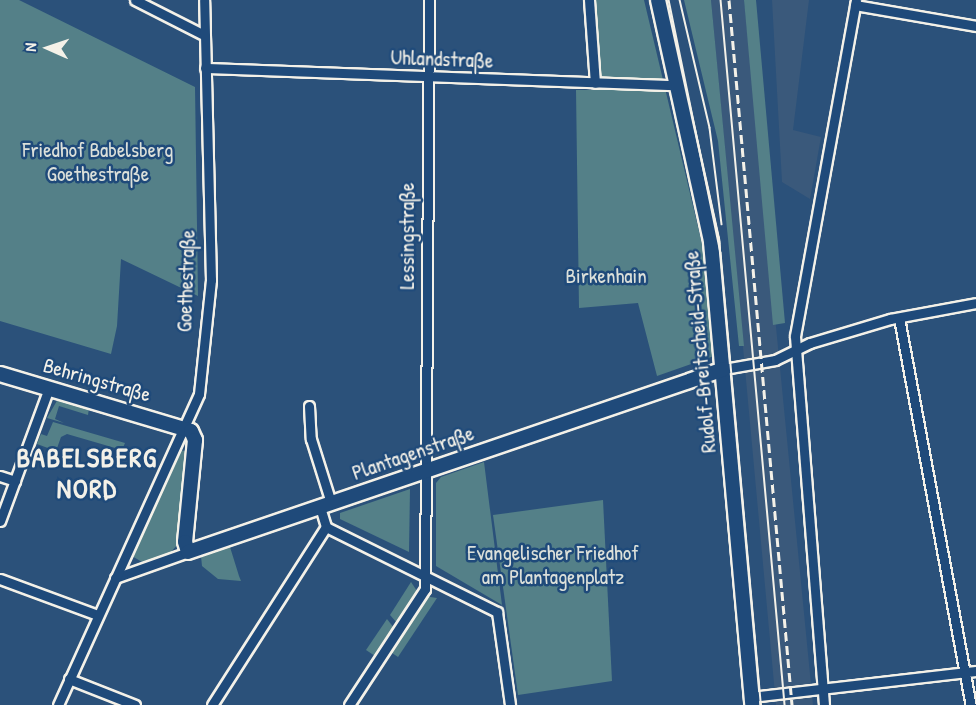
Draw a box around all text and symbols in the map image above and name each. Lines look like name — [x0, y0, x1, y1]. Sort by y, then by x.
north arrow — [18, 18, 78, 78]
text: N — [19, 42, 41, 52]
street label: Uhlandstraße — [390, 45, 494, 73]
park label: Friedhof Babelsberg Goethestraße — [23, 137, 173, 187]
street label: Lessingstraße — [394, 183, 420, 289]
street label: Goethestraße — [172, 229, 200, 333]
street label: Rudolf-Breitscheid-Straße — [679, 250, 721, 454]
park label: Birkenhain — [565, 263, 647, 289]
street label: Behringstraße — [40, 353, 154, 407]
street label: Plantagenstraße — [349, 420, 477, 486]
district label: BABELSBERG NORD — [17, 441, 157, 504]
park label: Evangelischer Friedhof am Plantagenplatz — [467, 540, 639, 590]

